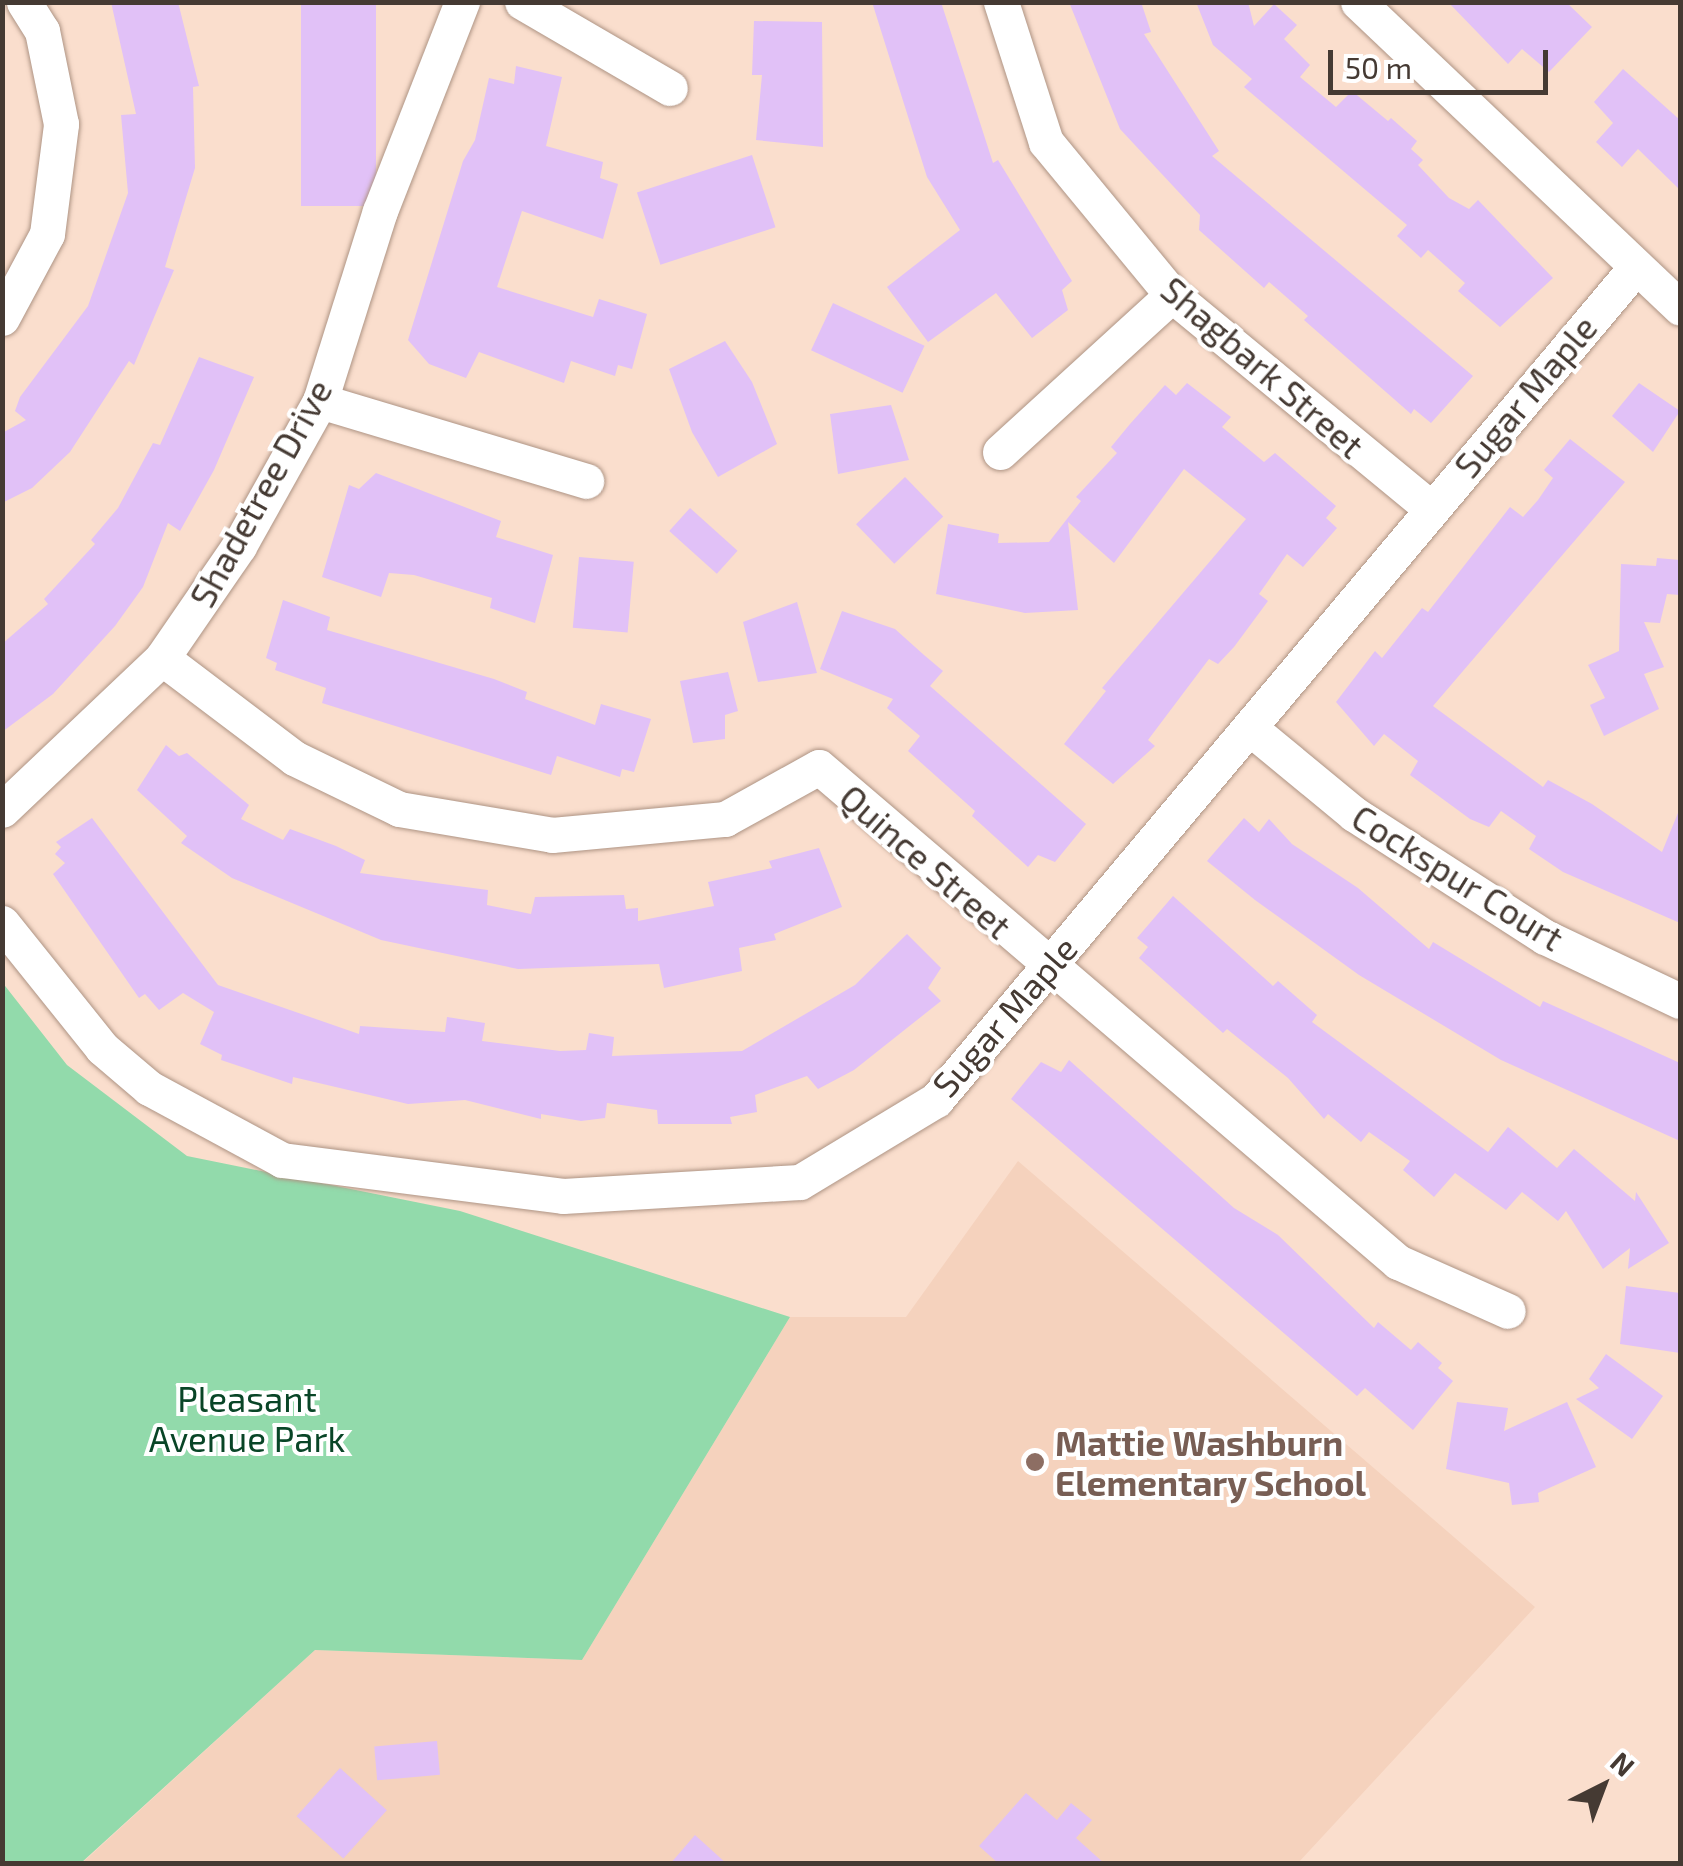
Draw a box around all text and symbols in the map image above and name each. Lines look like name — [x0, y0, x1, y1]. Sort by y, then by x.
scale bar — [1333, 30, 1553, 92]
text: 50 m — [1345, 49, 1412, 85]
street label: Shagbark Street — [1153, 268, 1373, 466]
street label: Sugar Maple — [1445, 306, 1605, 486]
street label: Shadetree Drive — [180, 372, 340, 614]
street label: Quince Street — [832, 775, 1020, 947]
street label: Cockspur Court — [1344, 795, 1572, 959]
street label: Sugar Maple — [923, 927, 1085, 1105]
park label: Pleasant Avenue Park — [149, 1377, 345, 1459]
place label: Mattie Washburn Elementary School — [1055, 1421, 1367, 1503]
marker: Mattie Washburn Elementary School — [1024, 1451, 1046, 1473]
north arrow — [1553, 1736, 1653, 1836]
text: N — [1604, 1744, 1642, 1783]

